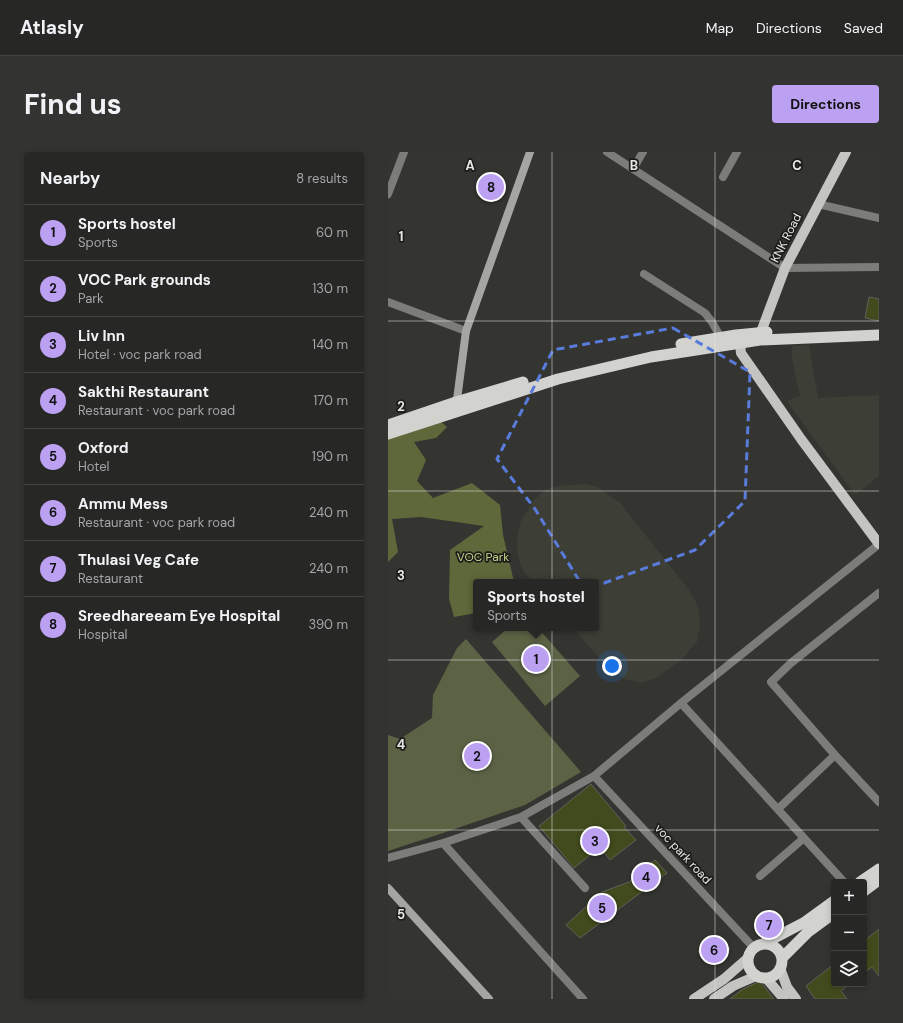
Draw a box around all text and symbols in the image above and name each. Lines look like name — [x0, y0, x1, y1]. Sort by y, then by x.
text: Atlasly — [20, 15, 84, 40]
text: Map — [706, 19, 734, 37]
text: Directions — [756, 19, 822, 37]
text: Saved — [844, 19, 883, 37]
button: Directions — [772, 85, 879, 123]
text: Find us — [24, 86, 122, 123]
text: A — [465, 157, 475, 174]
text: B — [630, 157, 638, 174]
text: C — [792, 157, 802, 174]
text: Nearby — [40, 167, 100, 189]
text: 8 results — [296, 170, 348, 187]
pin: 8 — [478, 172, 504, 202]
street label: KNK Road — [767, 211, 805, 265]
text: Sports hostel — [78, 214, 176, 234]
text: 1 — [51, 224, 55, 241]
text: 60 m — [316, 224, 348, 241]
text: 1 — [399, 228, 403, 245]
text: Sports — [78, 234, 118, 251]
text: VOC Park grounds — [78, 270, 211, 290]
text: 2 — [49, 280, 57, 297]
text: 130 m — [312, 280, 348, 297]
text: Park — [78, 290, 104, 307]
text: Liv Inn — [78, 326, 125, 346]
text: 3 — [49, 336, 57, 353]
text: 140 m — [312, 336, 348, 353]
text: Hotel · voc park road — [78, 346, 202, 363]
text: Sakthi Restaurant — [78, 382, 209, 402]
text: 4 — [49, 392, 57, 409]
text: 170 m — [313, 392, 348, 409]
text: 2 — [397, 398, 405, 415]
text: Restaurant · voc park road — [78, 402, 235, 419]
text: Oxford — [78, 438, 129, 458]
text: 5 — [49, 448, 57, 465]
text: 190 m — [312, 448, 348, 465]
text: Hotel — [78, 458, 110, 475]
text: Ammu Mess — [78, 494, 168, 514]
text: 6 — [49, 504, 57, 521]
text: 240 m — [309, 504, 348, 521]
text: Restaurant · voc park road — [78, 514, 235, 531]
park label: VOC Park — [457, 549, 509, 565]
text: Thulasi Veg Cafe — [78, 550, 199, 570]
text: 7 — [50, 560, 56, 577]
text: 240 m — [309, 560, 348, 577]
text: 3 — [397, 567, 405, 584]
text: Restaurant — [78, 570, 143, 587]
popup — [473, 579, 599, 631]
text: Sports hostel — [487, 587, 585, 607]
text: Sreedhareeam Eye Hospital — [78, 606, 280, 626]
text: Sports — [487, 607, 527, 624]
text: 8 — [49, 616, 57, 633]
text: 390 m — [309, 616, 348, 633]
text: Hospital — [78, 626, 127, 643]
pin: 1 — [523, 644, 549, 674]
your location — [602, 656, 622, 676]
text: 4 — [397, 736, 405, 753]
pin: 2 — [464, 741, 490, 771]
street label: voc park road — [651, 821, 715, 887]
pin: 3 — [582, 826, 608, 856]
pin: 4 — [633, 862, 659, 892]
map controls — [831, 879, 867, 987]
button: + — [831, 879, 867, 915]
pin: 5 — [589, 893, 615, 923]
text: 5 — [397, 906, 405, 923]
pin: 7 — [756, 910, 782, 940]
button: − — [831, 915, 867, 951]
pin: 6 — [701, 935, 727, 965]
button: layers — [831, 951, 867, 987]

